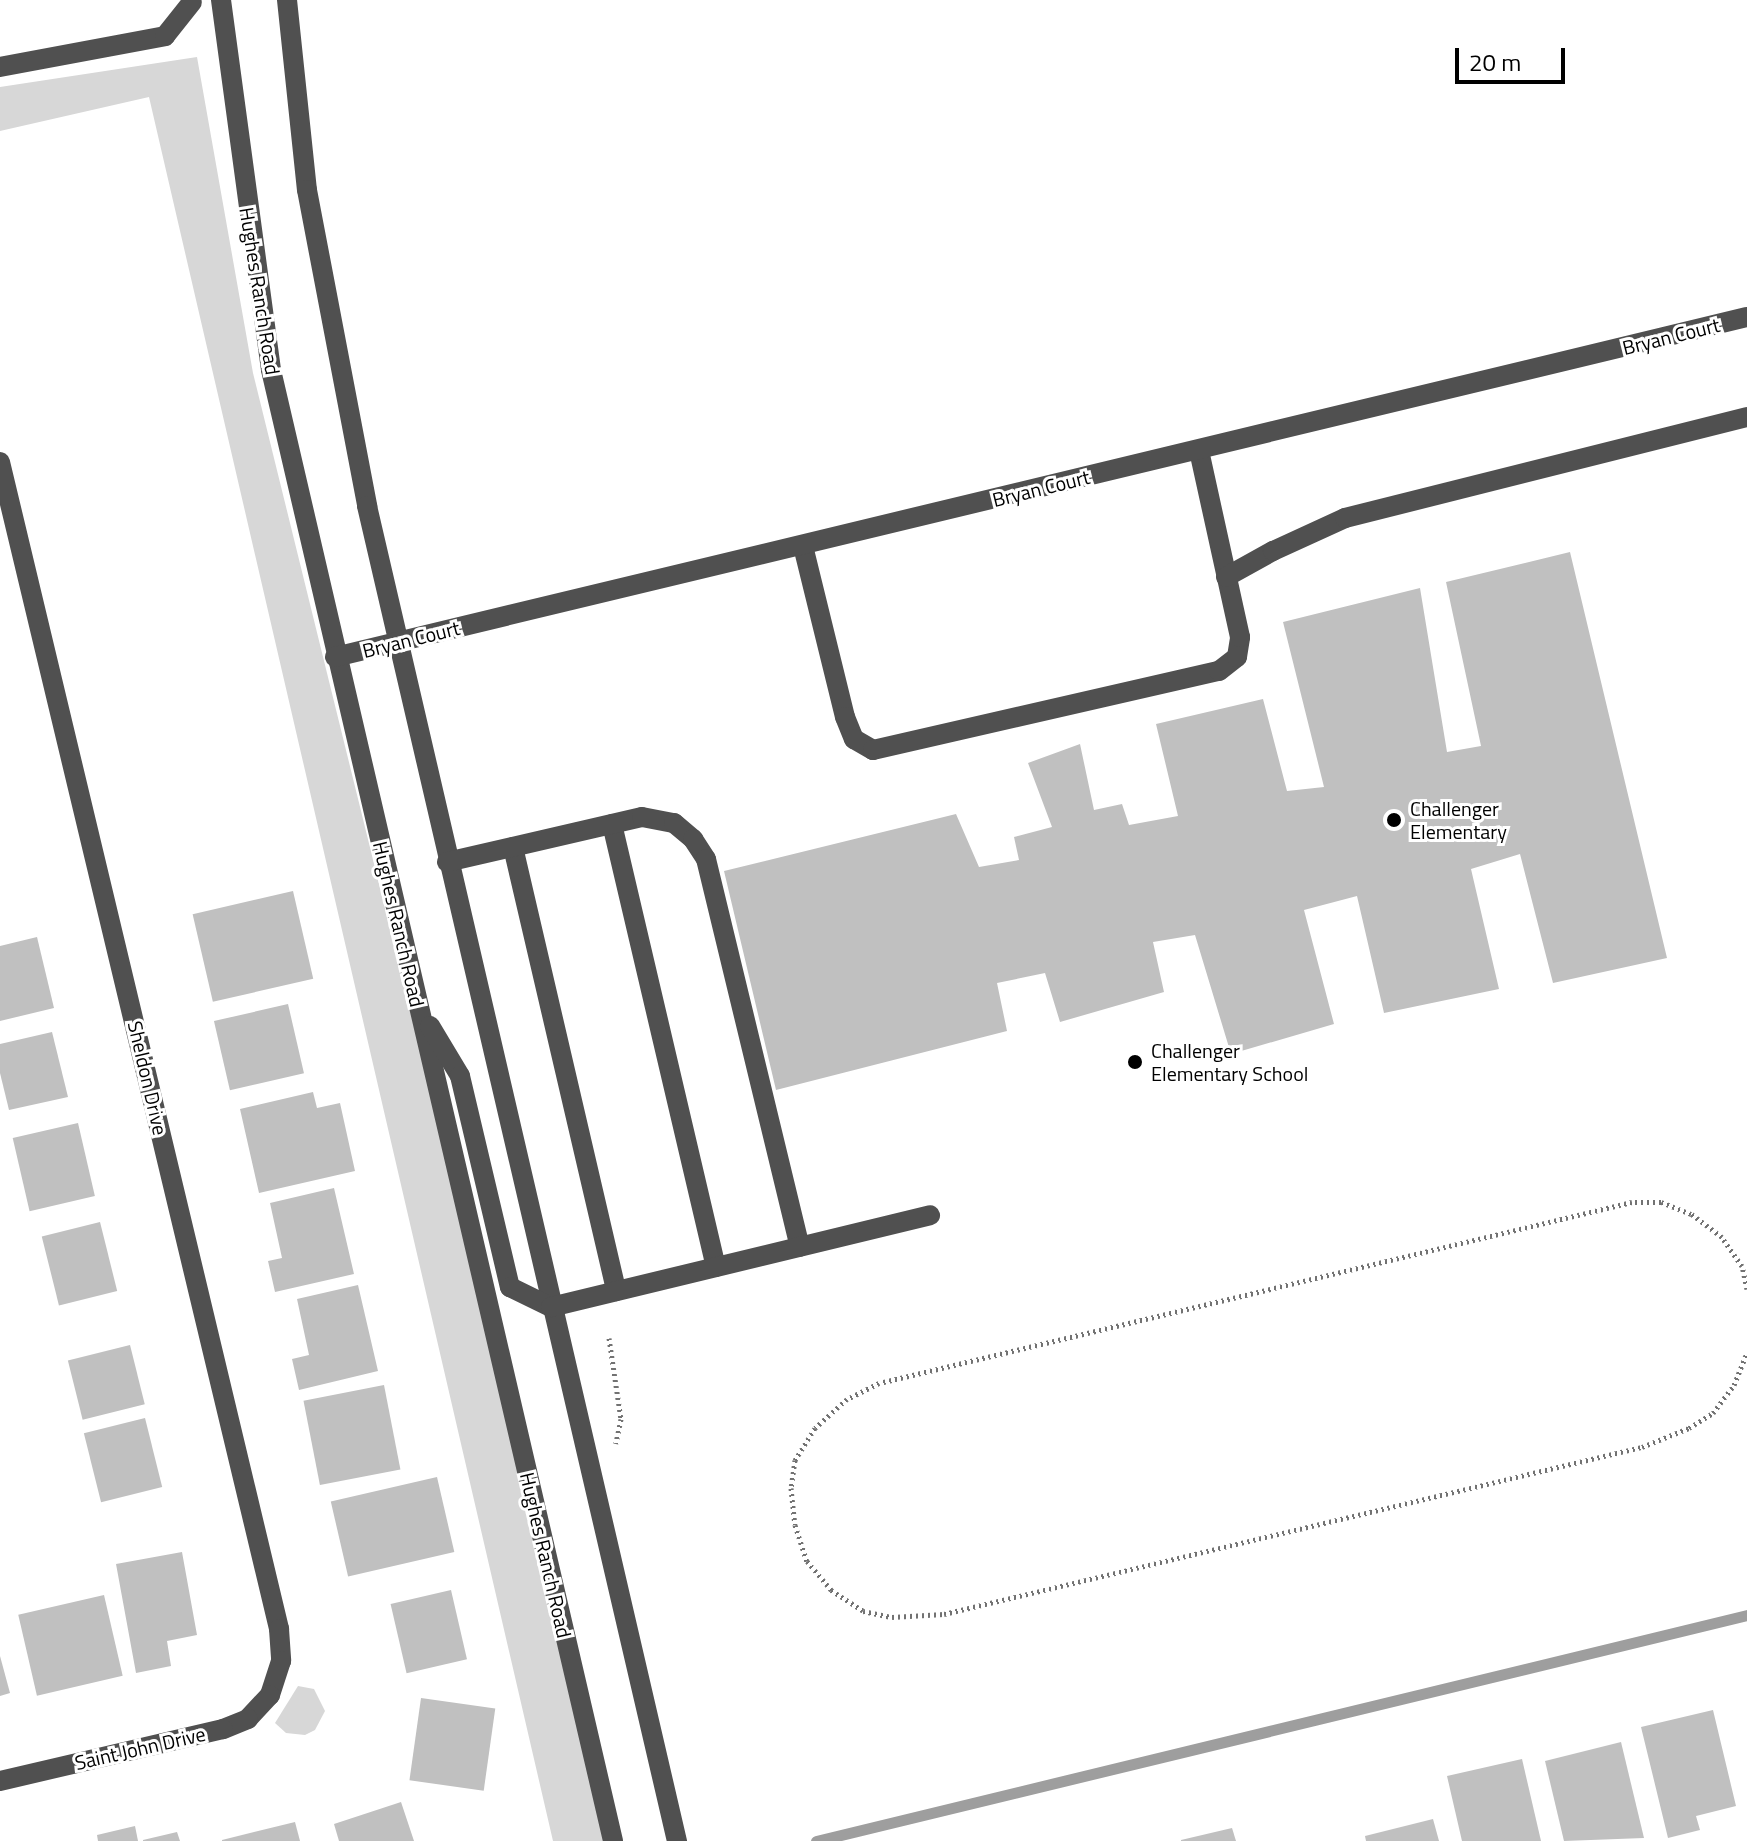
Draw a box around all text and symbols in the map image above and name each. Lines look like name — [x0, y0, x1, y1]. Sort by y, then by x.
scale bar — [1459, 32, 1569, 82]
text: 20 m — [1469, 44, 1521, 80]
street label: Hughes Ranch Road — [235, 206, 285, 376]
street label: Bryan Court — [1620, 312, 1722, 360]
street label: Bryan Court — [990, 464, 1092, 512]
street label: Bryan Court — [360, 615, 462, 663]
place label: Challenger Elementary — [1410, 796, 1507, 843]
marker: Challenger Elementary — [1385, 811, 1403, 829]
street label: Hughes Ranch Road — [368, 839, 430, 1009]
street label: Sheldon Drive — [123, 1019, 173, 1137]
place label: Challenger Elementary School — [1151, 1038, 1308, 1085]
marker: Challenger Elementary School — [1126, 1053, 1144, 1071]
street label: Hughes Ranch Road — [515, 1470, 577, 1640]
street label: Saint John Drive — [72, 1721, 208, 1775]

